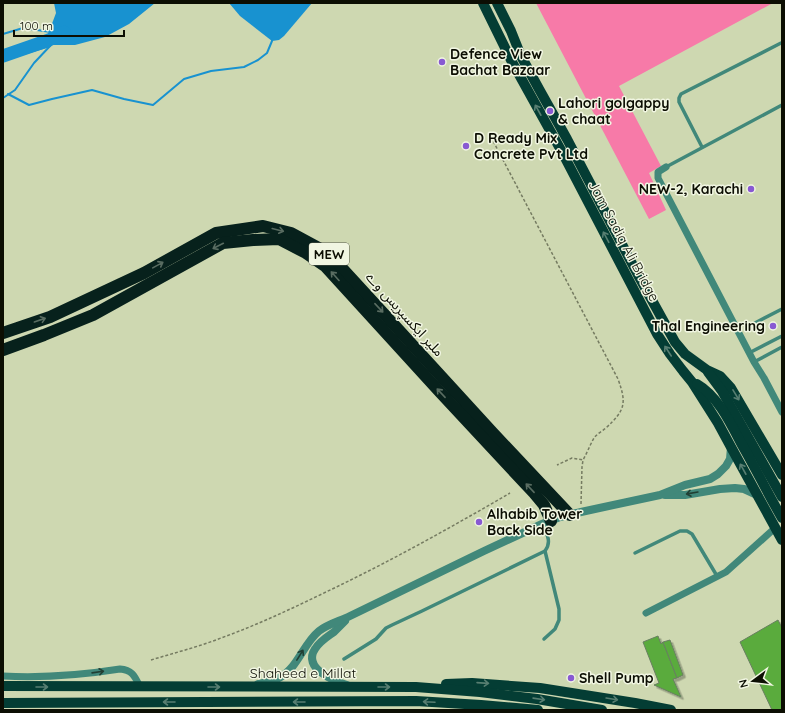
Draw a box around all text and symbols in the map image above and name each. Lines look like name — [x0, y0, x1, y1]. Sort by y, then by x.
scale bar — [14, 12, 124, 38]
text: 100 m — [20, 18, 53, 33]
place label: Defence View Bachat Bazaar — [450, 45, 550, 79]
marker: Defence View Bachat Bazaar — [437, 57, 447, 67]
place label: Lahori golgappy & chaat — [558, 94, 669, 128]
one-way arrow — [534, 104, 542, 116]
marker: Lahori golgappy & chaat — [545, 106, 555, 116]
place label: D Ready Mix Concrete Pvt Ltd — [474, 129, 588, 163]
marker: D Ready Mix Concrete Pvt Ltd — [461, 141, 471, 151]
street label: Jam Sadiq Ali Bridge — [584, 177, 664, 305]
place label: NEW-2, Karachi — [639, 180, 743, 198]
marker: NEW-2, Karachi — [746, 184, 756, 194]
one-way arrow — [271, 226, 284, 234]
one-way arrow — [602, 231, 609, 243]
one-way arrow — [212, 243, 224, 251]
road number: MEW — [309, 243, 349, 265]
one-way arrow — [151, 261, 163, 269]
street label: ملیر ایکسپریس وے — [361, 268, 448, 361]
one-way arrow — [331, 272, 340, 282]
one-way arrow — [374, 303, 383, 313]
one-way arrow — [33, 316, 46, 323]
place label: Thal Engineering — [651, 317, 765, 335]
marker: Thal Engineering — [768, 321, 778, 331]
one-way arrow — [664, 346, 672, 357]
one-way arrow — [436, 388, 446, 398]
one-way arrow — [732, 389, 740, 401]
one-way arrow — [738, 463, 746, 475]
one-way arrow — [526, 484, 535, 494]
one-way arrow — [686, 490, 699, 498]
place label: Alhabib Tower Back Side — [487, 505, 582, 539]
marker: Alhabib Tower Back Side — [474, 517, 484, 527]
one-way arrow — [296, 650, 304, 661]
north arrow — [733, 661, 773, 701]
street label: Shaheed e Millat — [250, 664, 356, 682]
one-way arrow — [91, 668, 104, 676]
place label: Shell Pump — [579, 669, 654, 687]
marker: Shell Pump — [566, 673, 576, 683]
text: N — [736, 678, 751, 689]
one-way arrow — [476, 680, 489, 687]
one-way arrow — [35, 683, 48, 691]
one-way arrow — [207, 683, 220, 691]
one-way arrow — [377, 683, 390, 691]
one-way arrow — [605, 695, 618, 703]
one-way arrow — [532, 696, 545, 704]
one-way arrow — [293, 698, 306, 706]
one-way arrow — [423, 698, 436, 706]
one-way arrow — [163, 699, 176, 706]

